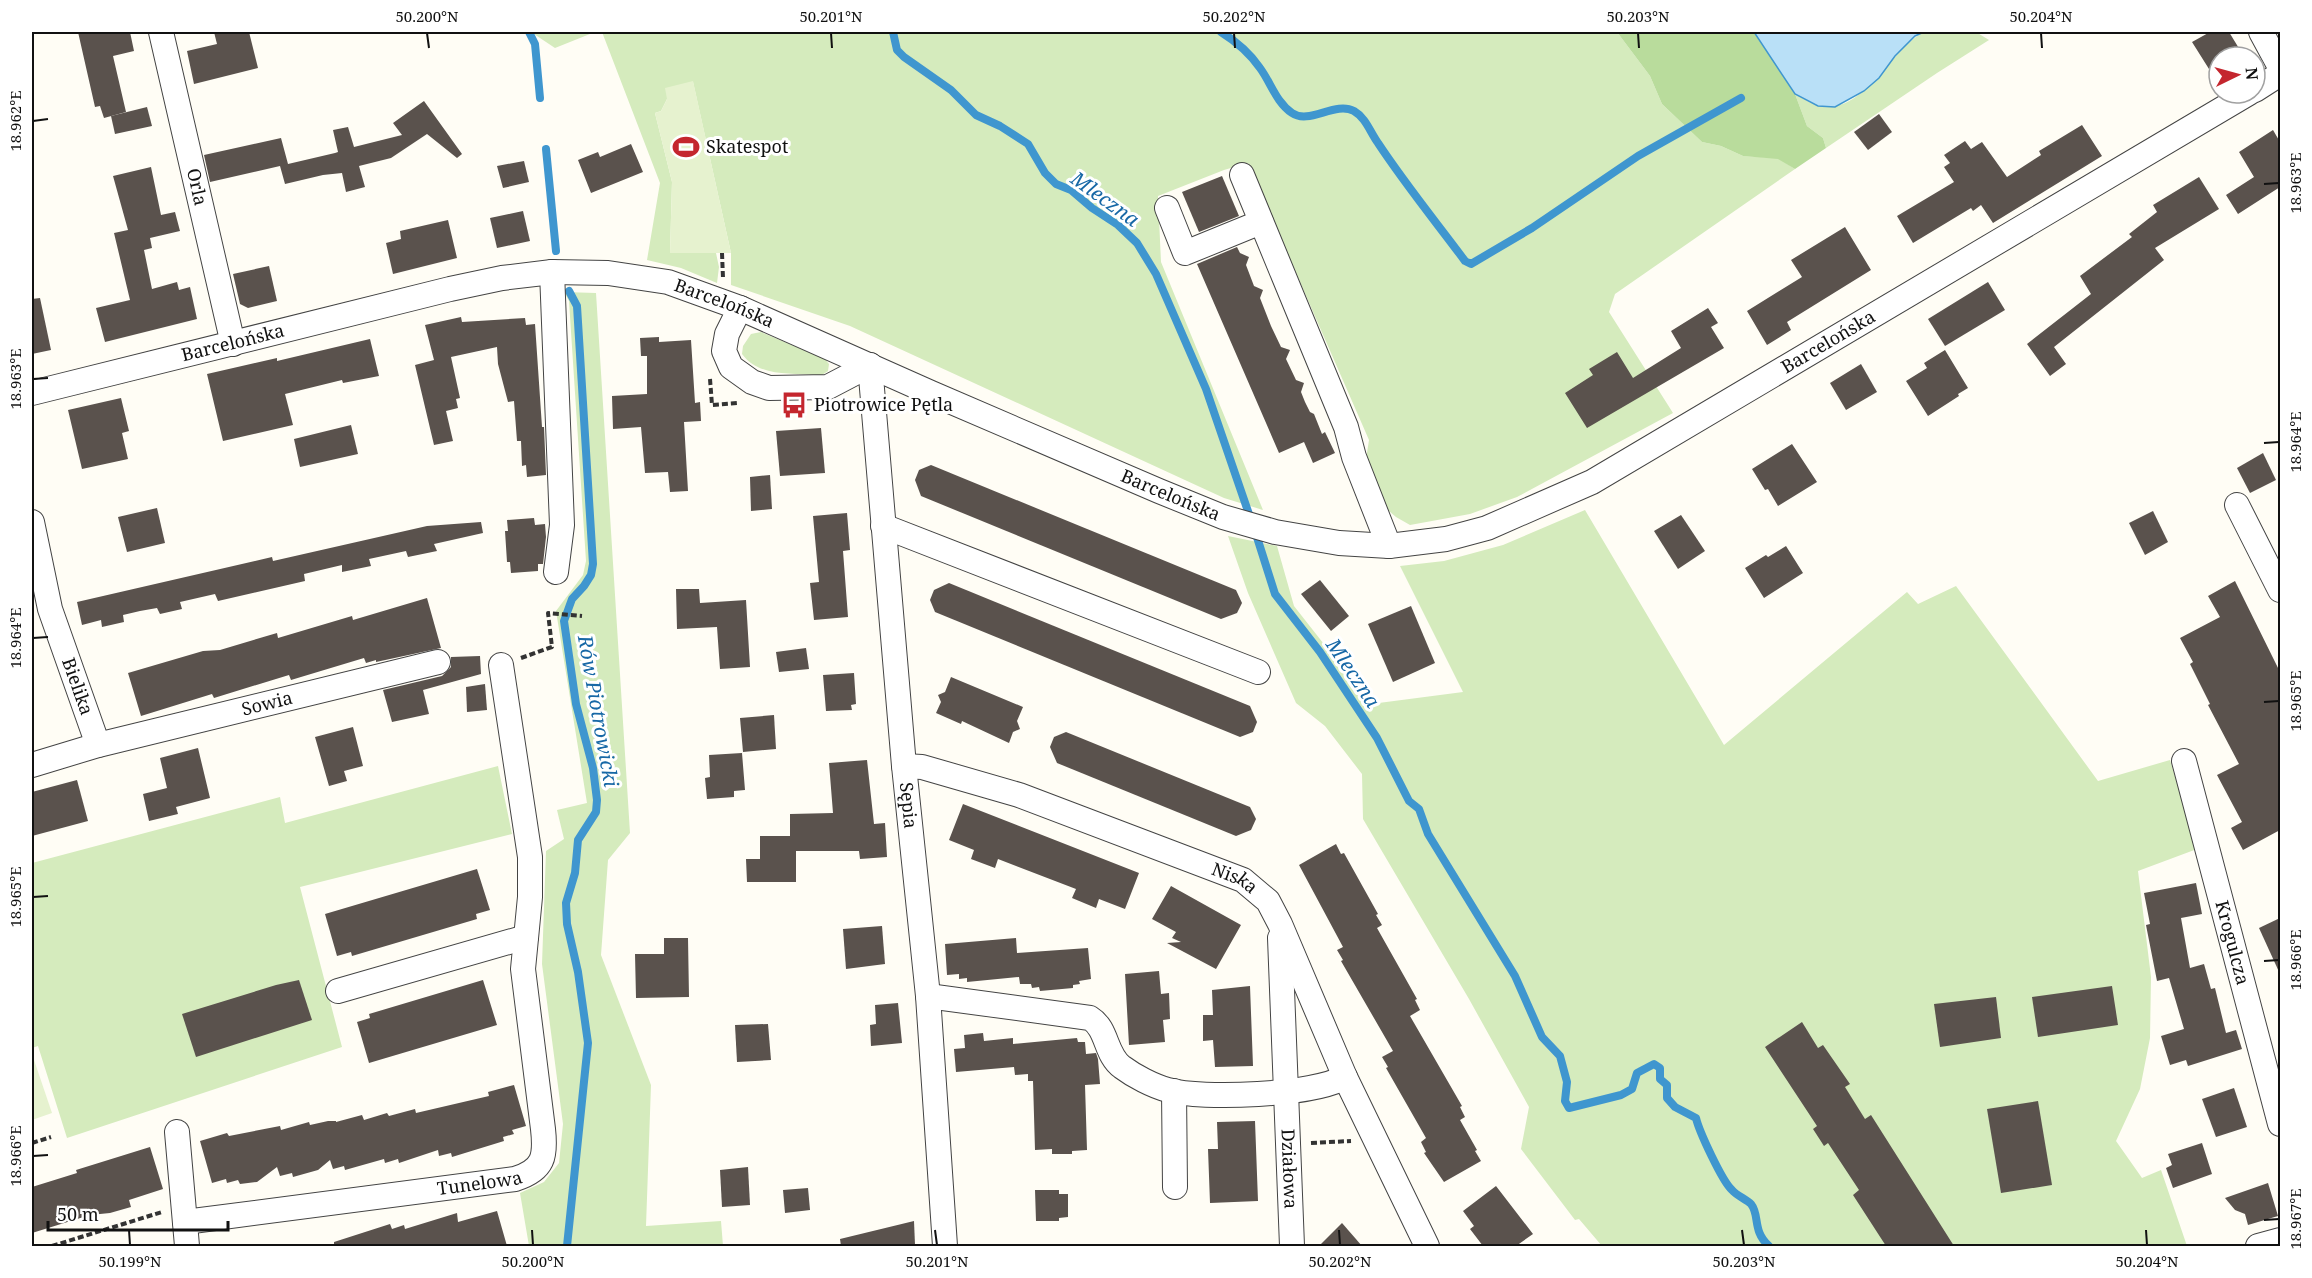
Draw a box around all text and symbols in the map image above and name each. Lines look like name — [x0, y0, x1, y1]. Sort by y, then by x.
text: 50.200°N — [395, 6, 459, 26]
text: 50.201°N — [799, 6, 863, 26]
text: 50.202°N — [1202, 6, 1266, 26]
text: 50.203°N — [1606, 6, 1670, 26]
text: 50.204°N — [2009, 6, 2073, 26]
north arrow — [2207, 45, 2267, 105]
text: N — [2240, 66, 2263, 81]
text: 18.962°E — [5, 90, 25, 152]
sports icon: Skatespot — [671, 132, 701, 162]
place label: Skatespot — [706, 134, 788, 158]
text: 18.963°E — [2285, 152, 2305, 214]
water label: Mleczna — [1065, 164, 1145, 233]
street label: Orla — [182, 166, 214, 208]
street label: Barcelońska — [671, 272, 778, 333]
street label: Barcelońska — [1776, 304, 1879, 378]
street label: Barcelońska — [179, 318, 287, 366]
text: 18.963°E — [5, 348, 25, 410]
bus stop icon: Piotrowice Pętla — [779, 390, 809, 420]
place label: Piotrowice Pętla — [814, 392, 953, 416]
text: 18.964°E — [2285, 411, 2305, 473]
street label: Barcelońska — [1118, 463, 1224, 526]
text: 18.964°E — [5, 607, 25, 669]
water label: Rów Piotrowicki — [572, 632, 625, 789]
water label: Mleczna — [1320, 632, 1387, 713]
street label: Bielika — [57, 654, 99, 718]
text: 18.965°E — [2285, 670, 2305, 732]
street label: Sowia — [239, 685, 295, 721]
street label: Sępia — [895, 781, 923, 830]
street label: Niska — [1209, 856, 1263, 898]
text: 18.965°E — [5, 866, 25, 928]
street label: Krogulcza — [2210, 898, 2256, 987]
text: 18.966°E — [2285, 929, 2305, 991]
text: 18.966°E — [5, 1125, 25, 1187]
street label: Działowa — [1276, 1128, 1304, 1209]
street label: Tunelowa — [435, 1164, 525, 1200]
text: 18.967°E — [2285, 1188, 2305, 1250]
scale bar — [48, 1194, 228, 1232]
text: 50 m — [57, 1202, 99, 1226]
text: 50.199°N — [98, 1251, 162, 1271]
text: 50.200°N — [501, 1251, 565, 1271]
text: 50.201°N — [905, 1251, 969, 1271]
text: 50.202°N — [1308, 1251, 1372, 1271]
text: 50.203°N — [1712, 1251, 1776, 1271]
text: 50.204°N — [2115, 1251, 2179, 1271]

